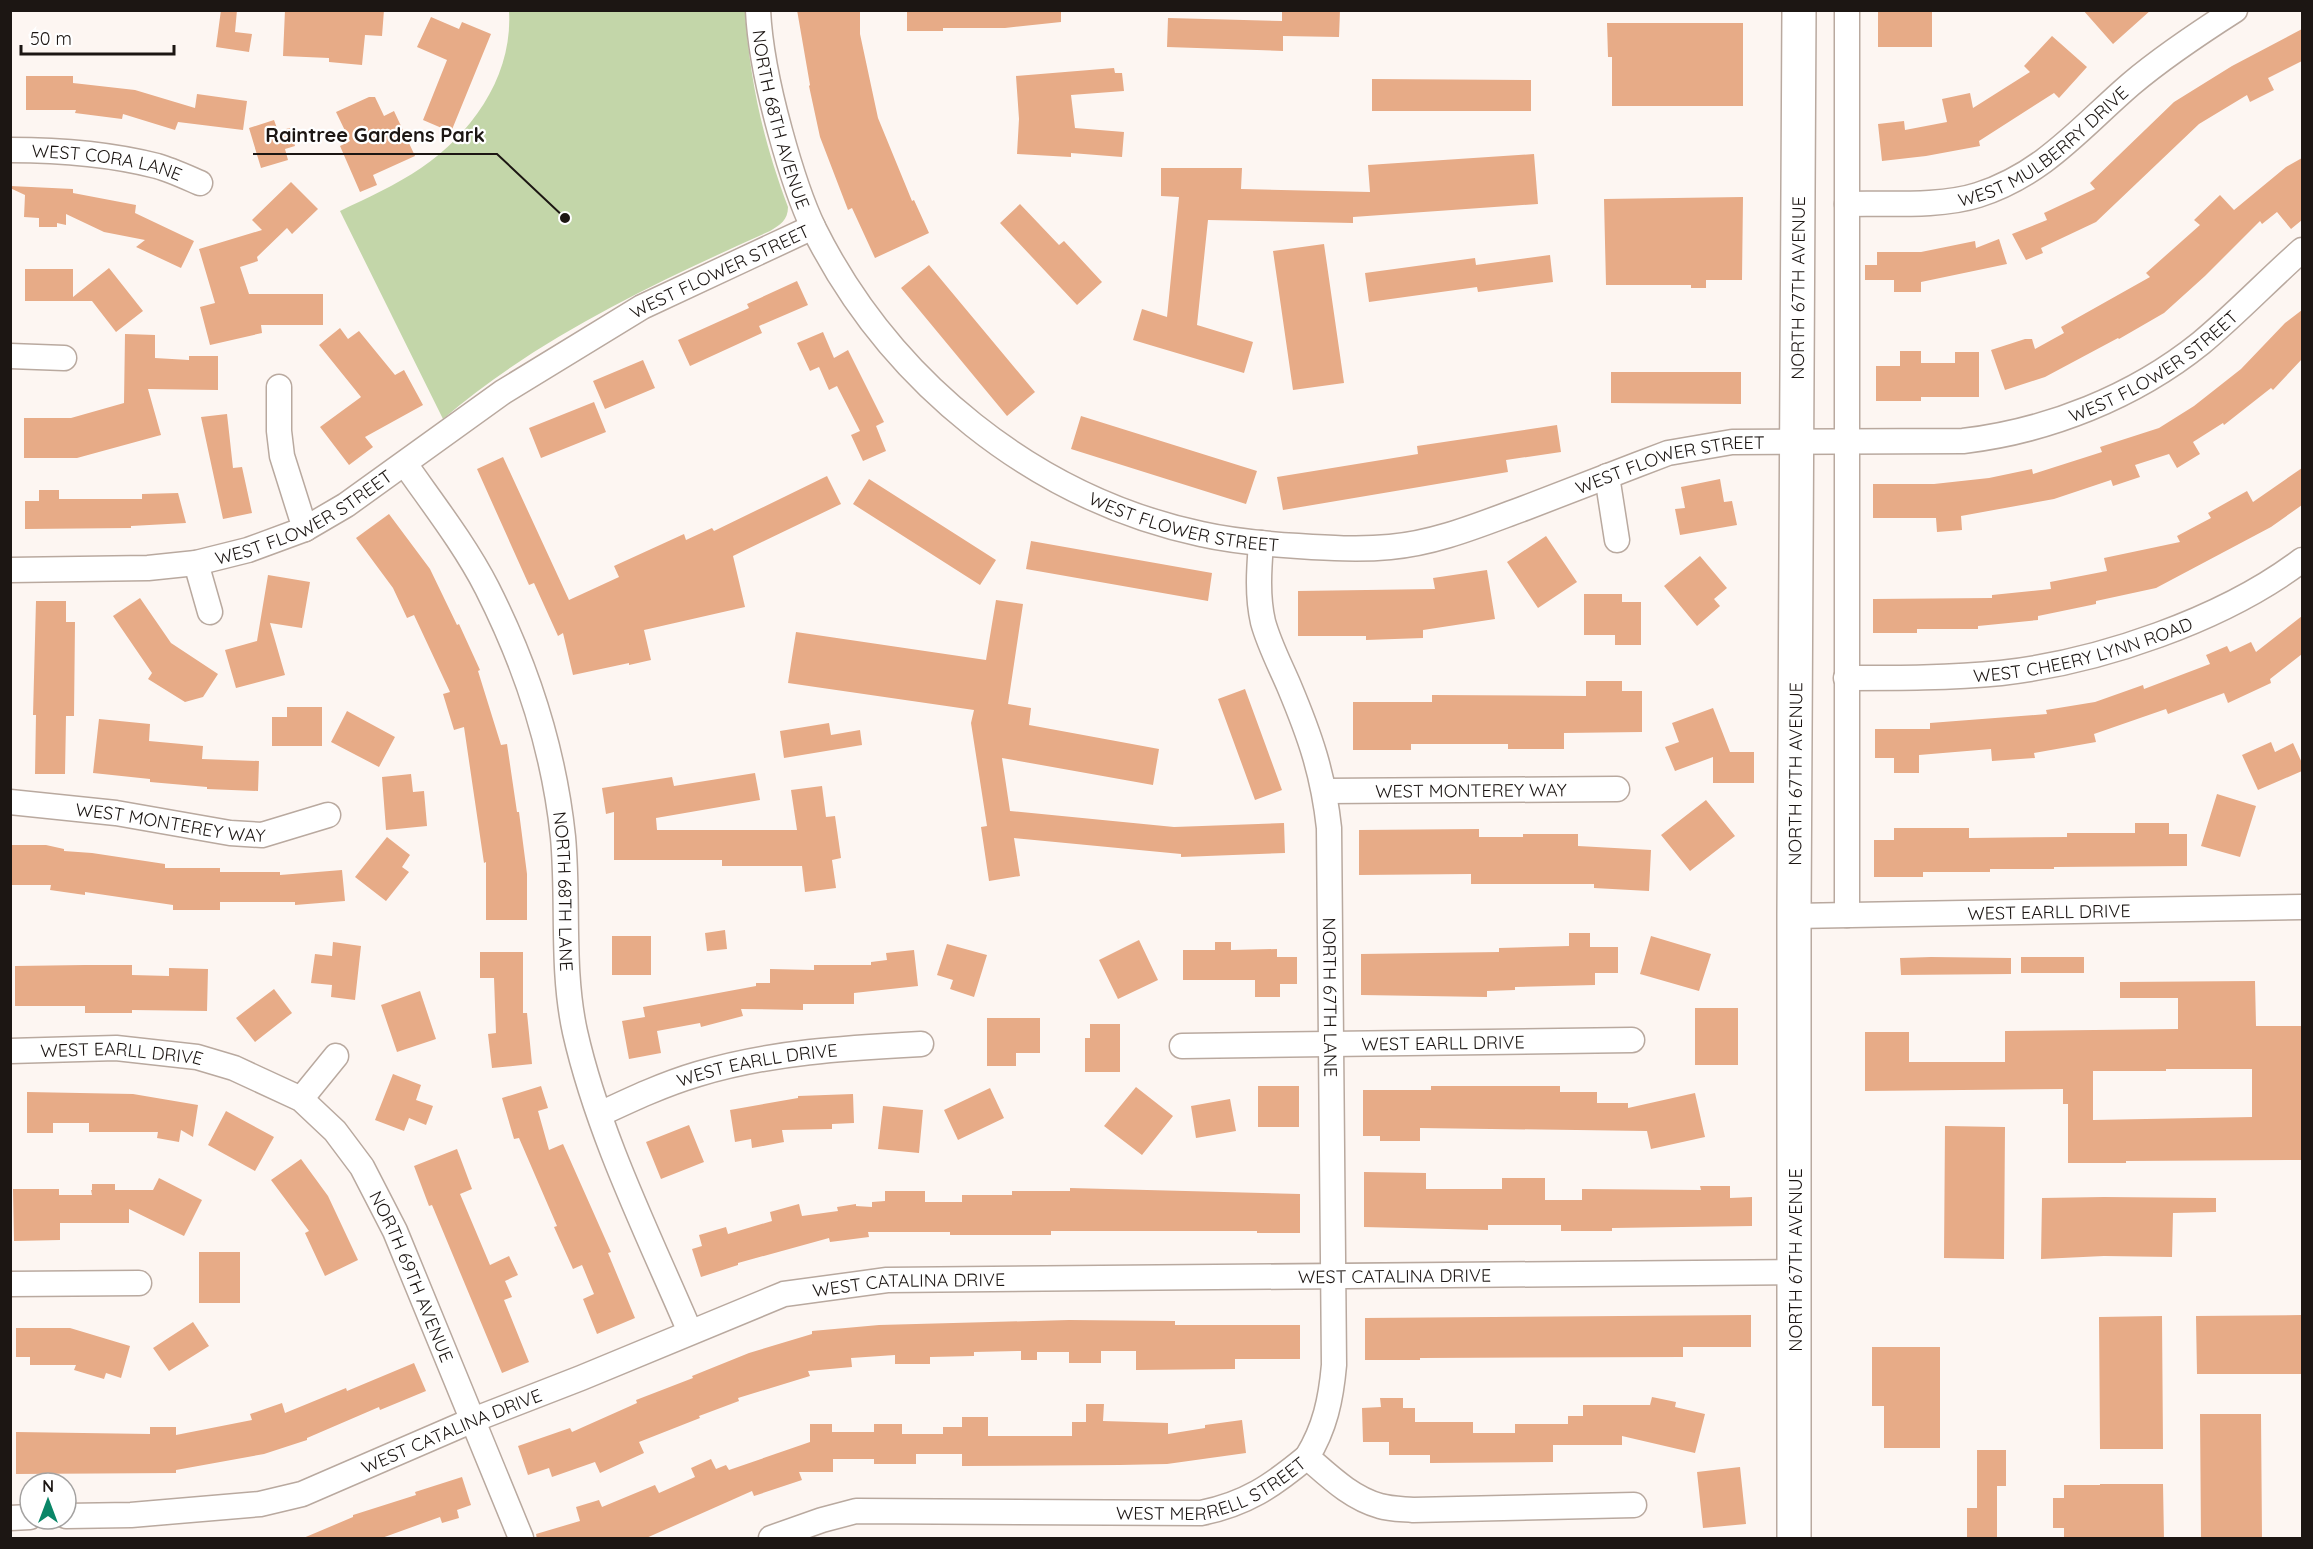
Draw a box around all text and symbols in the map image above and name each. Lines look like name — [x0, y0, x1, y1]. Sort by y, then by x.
scale bar — [21, 18, 174, 56]
text: 50 m — [30, 27, 72, 50]
street label: NORTH 68TH AVENUE — [748, 29, 815, 212]
street label: WEST MULBERRY DRIVE — [1956, 81, 2133, 211]
callout: Raintree Gardens Park — [253, 116, 497, 154]
text: Raintree Gardens Park — [265, 122, 485, 147]
street label: WEST CORA LANE — [31, 139, 186, 186]
street label: NORTH 67TH AVENUE — [1785, 196, 1809, 380]
street label: WEST FLOWER STREET — [625, 219, 813, 323]
street label: WEST FLOWER STREET — [2066, 305, 2243, 427]
street label: WEST FLOWER STREET — [1572, 430, 1765, 499]
street label: WEST FLOWER STREET — [212, 464, 396, 569]
street label: WEST FLOWER STREET — [1085, 486, 1280, 556]
street label: WEST CHEERY LYNN ROAD — [1972, 611, 2196, 687]
street label: NORTH 67TH AVENUE — [1783, 682, 1807, 866]
street label: WEST MONTEREY WAY — [1375, 778, 1567, 802]
street label: WEST MONTEREY WAY — [75, 797, 266, 847]
street label: NORTH 68TH LANE — [548, 810, 579, 972]
street label: WEST EARLL DRIVE — [1967, 899, 2131, 924]
street label: NORTH 67TH LANE — [1318, 917, 1343, 1077]
street label: WEST EARLL DRIVE — [1361, 1030, 1525, 1055]
street label: WEST EARLL DRIVE — [40, 1037, 206, 1070]
street label: WEST EARLL DRIVE — [674, 1038, 838, 1092]
street label: NORTH 67TH AVENUE — [1784, 1168, 1807, 1352]
street label: NORTH 69TH AVENUE — [365, 1187, 459, 1365]
street label: WEST CATALINA DRIVE — [1298, 1263, 1491, 1288]
street label: WEST CATALINA DRIVE — [811, 1267, 1005, 1302]
street label: WEST CATALINA DRIVE — [358, 1383, 545, 1478]
street label: WEST MERRELL STREET — [1116, 1451, 1310, 1525]
north arrow — [18, 1471, 78, 1531]
text: N — [42, 1476, 54, 1496]

